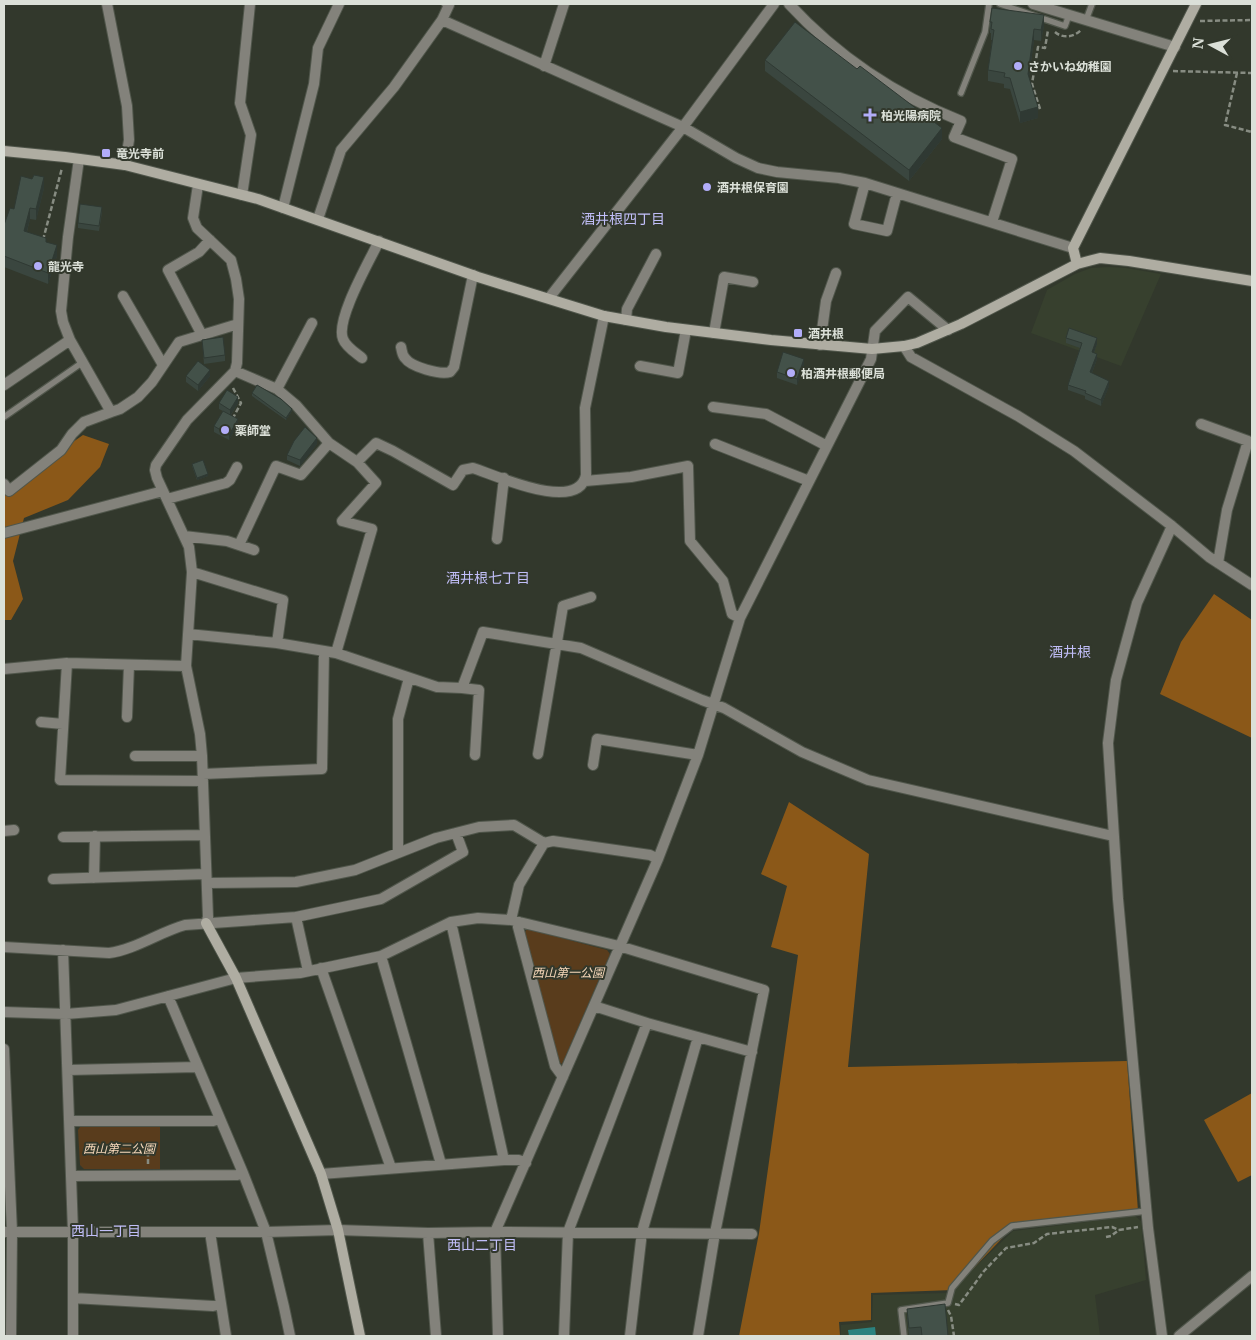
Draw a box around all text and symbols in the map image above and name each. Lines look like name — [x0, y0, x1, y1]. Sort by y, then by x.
north arrow — [1186, 20, 1236, 70]
text: N — [1188, 37, 1208, 50]
place label: さかいね幼稚園 — [1028, 59, 1112, 74]
marker: さかいね幼稚園 — [1012, 60, 1024, 72]
marker: 柏光陽病院 — [863, 108, 877, 122]
place label: 柏光陽病院 — [881, 108, 941, 123]
place label: 竜光寺前 — [116, 146, 164, 161]
marker: 竜光寺前 — [100, 147, 112, 159]
place label: 酒井根保育園 — [717, 180, 789, 195]
marker: 酒井根保育園 — [701, 181, 713, 193]
district label: 酒井根四丁目 — [581, 210, 665, 228]
place label: 龍光寺 — [48, 259, 84, 274]
marker: 龍光寺 — [32, 260, 44, 272]
place label: 酒井根 — [808, 326, 844, 341]
marker: 酒井根 — [792, 327, 804, 339]
place label: 柏酒井根郵便局 — [801, 366, 885, 381]
marker: 柏酒井根郵便局 — [785, 367, 797, 379]
place label: 薬師堂 — [235, 423, 271, 438]
marker: 薬師堂 — [219, 424, 231, 436]
district label: 酒井根七丁目 — [446, 569, 530, 587]
district label: 酒井根 — [1049, 643, 1091, 661]
park label: 西山第一公園 — [532, 965, 606, 980]
park label: 西山第二公園 — [83, 1141, 157, 1156]
district label: 西山一丁目 — [71, 1222, 141, 1240]
district label: 西山二丁目 — [447, 1236, 517, 1254]

